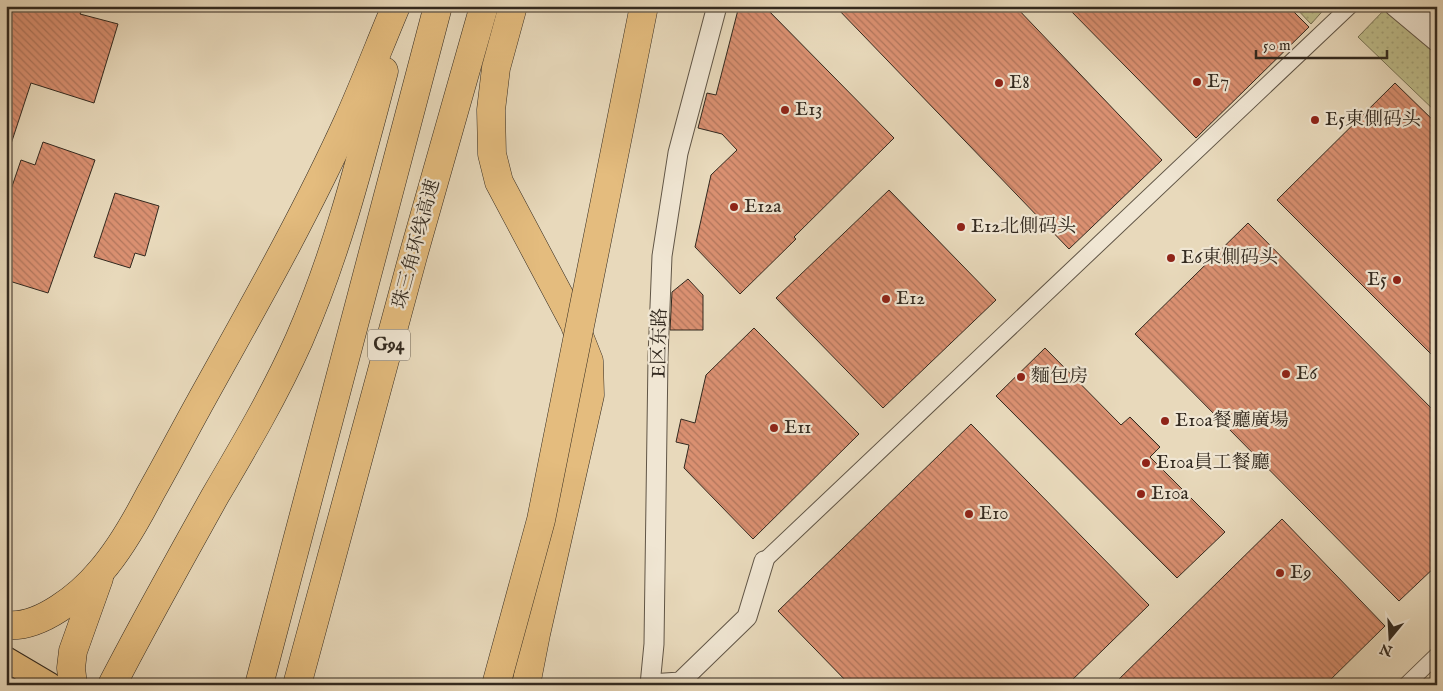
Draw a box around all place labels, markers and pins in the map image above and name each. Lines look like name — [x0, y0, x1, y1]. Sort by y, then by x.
place label: E7 — [1207, 70, 1229, 94]
place label: E8 — [1009, 71, 1030, 95]
marker: E7 — [1191, 76, 1203, 88]
marker: E8 — [993, 77, 1005, 89]
place label: E13 — [795, 98, 822, 122]
marker: E13 — [779, 104, 791, 116]
place label: E5東側码头 — [1325, 108, 1421, 132]
marker: E5東側码头 — [1309, 114, 1321, 126]
place label: E12a — [744, 195, 782, 219]
marker: E12a — [728, 201, 740, 213]
place label: E12北側码头 — [971, 215, 1076, 239]
marker: E12北側码头 — [955, 221, 967, 233]
place label: E6東側码头 — [1181, 246, 1278, 270]
marker: E6東側码头 — [1165, 252, 1177, 264]
place label: E5 — [1367, 268, 1387, 292]
marker: E5 — [1391, 274, 1403, 286]
place label: E12 — [896, 287, 925, 311]
marker: E12 — [880, 293, 892, 305]
place label: E6 — [1296, 362, 1318, 386]
place label: 麵包房 — [1031, 365, 1088, 389]
marker: E6 — [1280, 368, 1292, 380]
marker: 麵包房 — [1015, 371, 1027, 383]
place label: E10a餐廳廣場 — [1175, 409, 1289, 433]
marker: E10a餐廳廣場 — [1159, 415, 1171, 427]
place label: E11 — [784, 416, 811, 440]
marker: E11 — [768, 422, 780, 434]
place label: E10a員工餐廳 — [1156, 451, 1270, 475]
marker: E10a員工餐廳 — [1140, 457, 1152, 469]
place label: E10a — [1151, 482, 1189, 506]
marker: E10a — [1135, 488, 1147, 500]
place label: E10 — [979, 502, 1008, 526]
marker: E10 — [963, 508, 975, 520]
place label: E9 — [1290, 561, 1311, 585]
marker: E9 — [1274, 567, 1286, 579]

